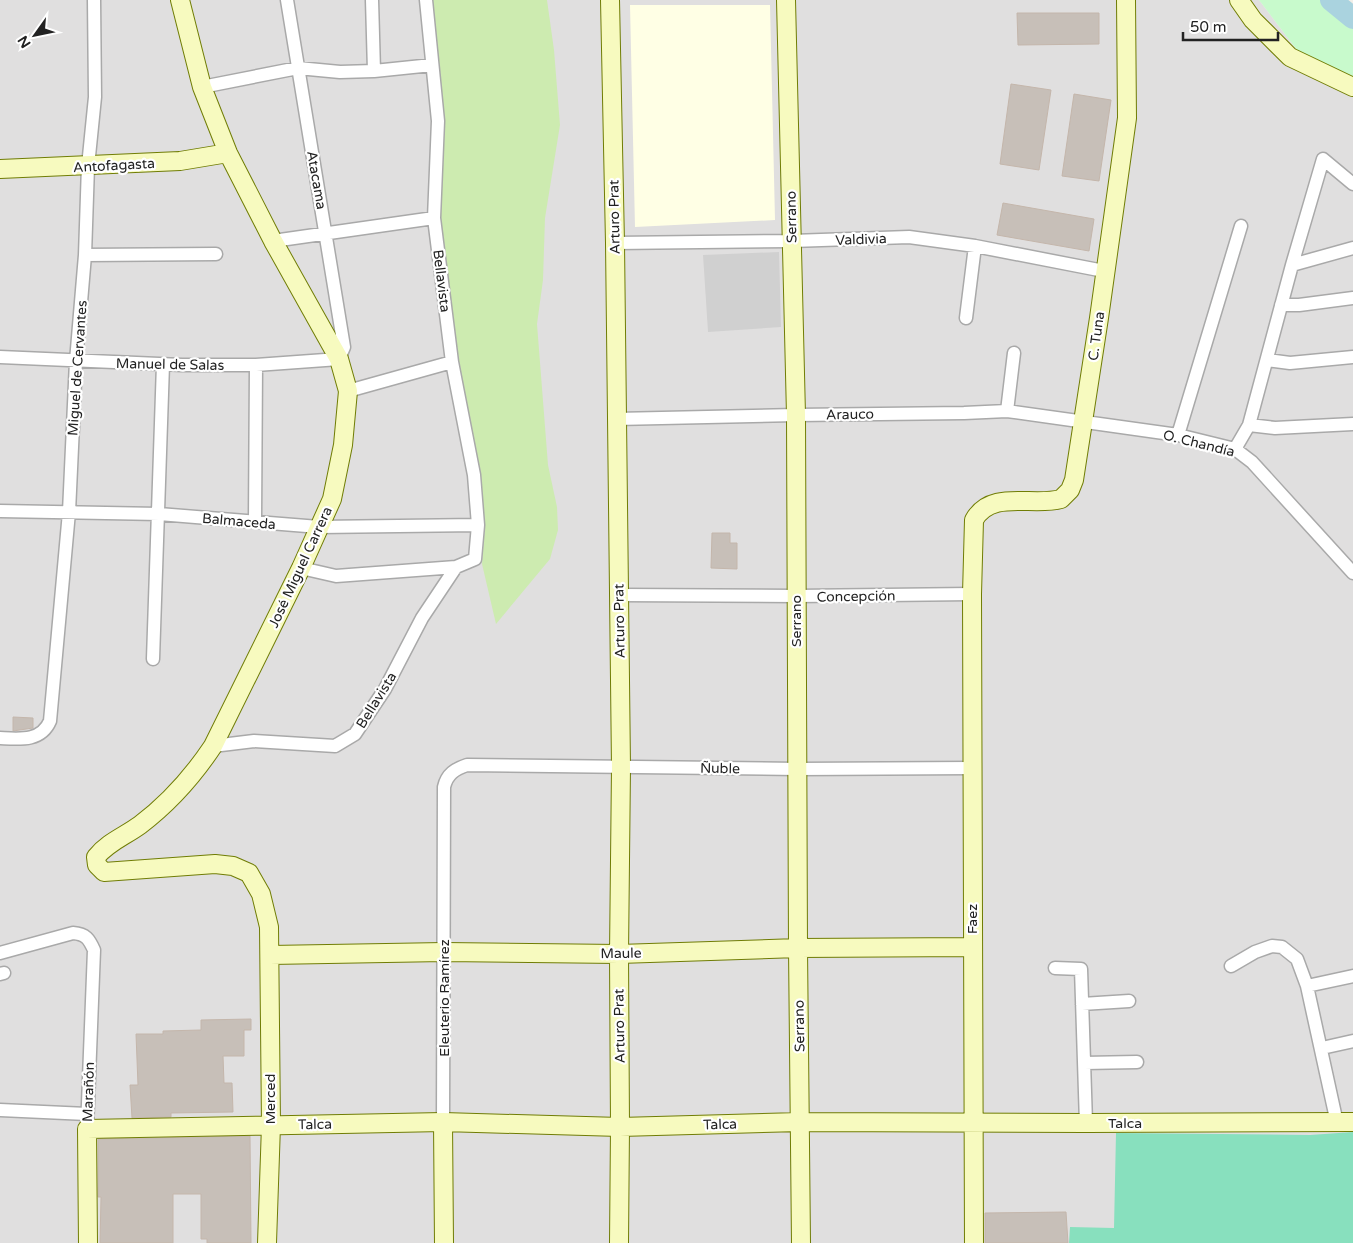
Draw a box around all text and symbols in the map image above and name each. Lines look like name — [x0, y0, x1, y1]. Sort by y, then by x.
north arrow — [10, 10, 60, 60]
scale bar — [1183, 10, 1278, 42]
text: 50 m — [1190, 18, 1227, 36]
text: N — [14, 32, 35, 51]
street label: Atacama — [303, 149, 330, 211]
street label: Antofagasta — [73, 155, 155, 176]
street label: Arturo Prat — [605, 179, 624, 254]
street label: Serrano — [783, 191, 800, 243]
street label: Valdivia — [835, 230, 887, 249]
street label: Bellavista — [429, 249, 454, 313]
street label: Miguel de Cervantes — [64, 299, 91, 436]
street label: C. Tuna — [1085, 310, 1108, 362]
street label: Manuel de Salas — [116, 355, 225, 374]
street label: Arauco — [826, 406, 874, 423]
street label: O. Chandía — [1161, 426, 1236, 461]
street label: José Miguel Carrera — [265, 504, 336, 631]
street label: Balmaceda — [201, 510, 276, 533]
street label: Arturo Prat — [610, 583, 629, 658]
street label: Concepción — [817, 587, 896, 606]
street label: Serrano — [788, 595, 805, 647]
street label: Bellavista — [353, 669, 400, 732]
street label: Ñuble — [700, 760, 740, 777]
street label: Faez — [964, 904, 981, 934]
street label: Eleuterio Ramírez — [436, 939, 453, 1057]
street label: Maule — [600, 945, 642, 962]
street label: Arturo Prat — [610, 988, 629, 1063]
street label: Serrano — [791, 1000, 808, 1052]
street label: Marañón — [79, 1062, 98, 1122]
street label: Merced — [262, 1074, 279, 1124]
street label: Talca — [703, 1115, 737, 1134]
street label: Talca — [1108, 1115, 1142, 1132]
street label: Talca — [298, 1116, 332, 1133]

